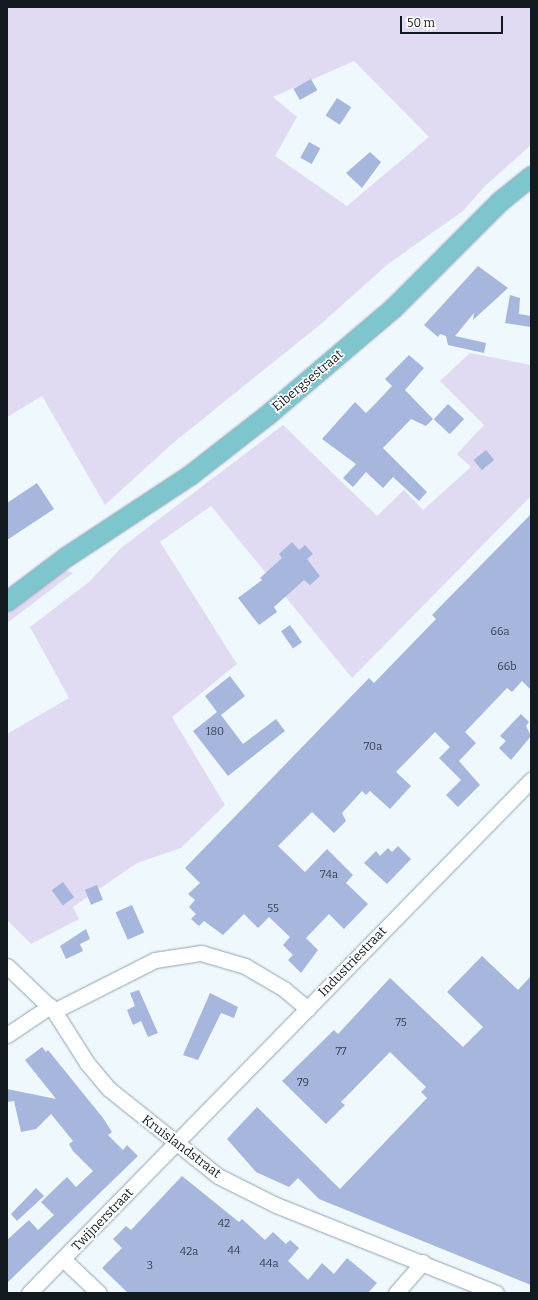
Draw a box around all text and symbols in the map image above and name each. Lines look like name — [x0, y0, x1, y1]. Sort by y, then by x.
scale bar — [402, 8, 505, 34]
text: 50 m — [407, 16, 435, 30]
street label: Eibergsestraat — [269, 347, 347, 415]
house number: 66a — [491, 625, 509, 639]
house number: 66b — [497, 660, 517, 674]
house number: 180 — [206, 725, 224, 739]
house number: 70a — [364, 740, 382, 754]
house number: 74a — [320, 868, 338, 882]
house number: 55 — [267, 902, 279, 916]
street label: Industriestraat — [316, 924, 390, 1000]
house number: 75 — [395, 1016, 407, 1030]
house number: 77 — [335, 1045, 347, 1059]
house number: 79 — [297, 1076, 309, 1090]
street label: Kruislandstraat — [139, 1112, 223, 1182]
street label: Twijnerstraat — [69, 1185, 137, 1255]
house number: 42 — [218, 1217, 230, 1231]
house number: 44 — [228, 1244, 240, 1258]
house number: 42a — [180, 1245, 198, 1259]
house number: 44a — [260, 1257, 278, 1271]
house number: 3 — [147, 1259, 153, 1273]

